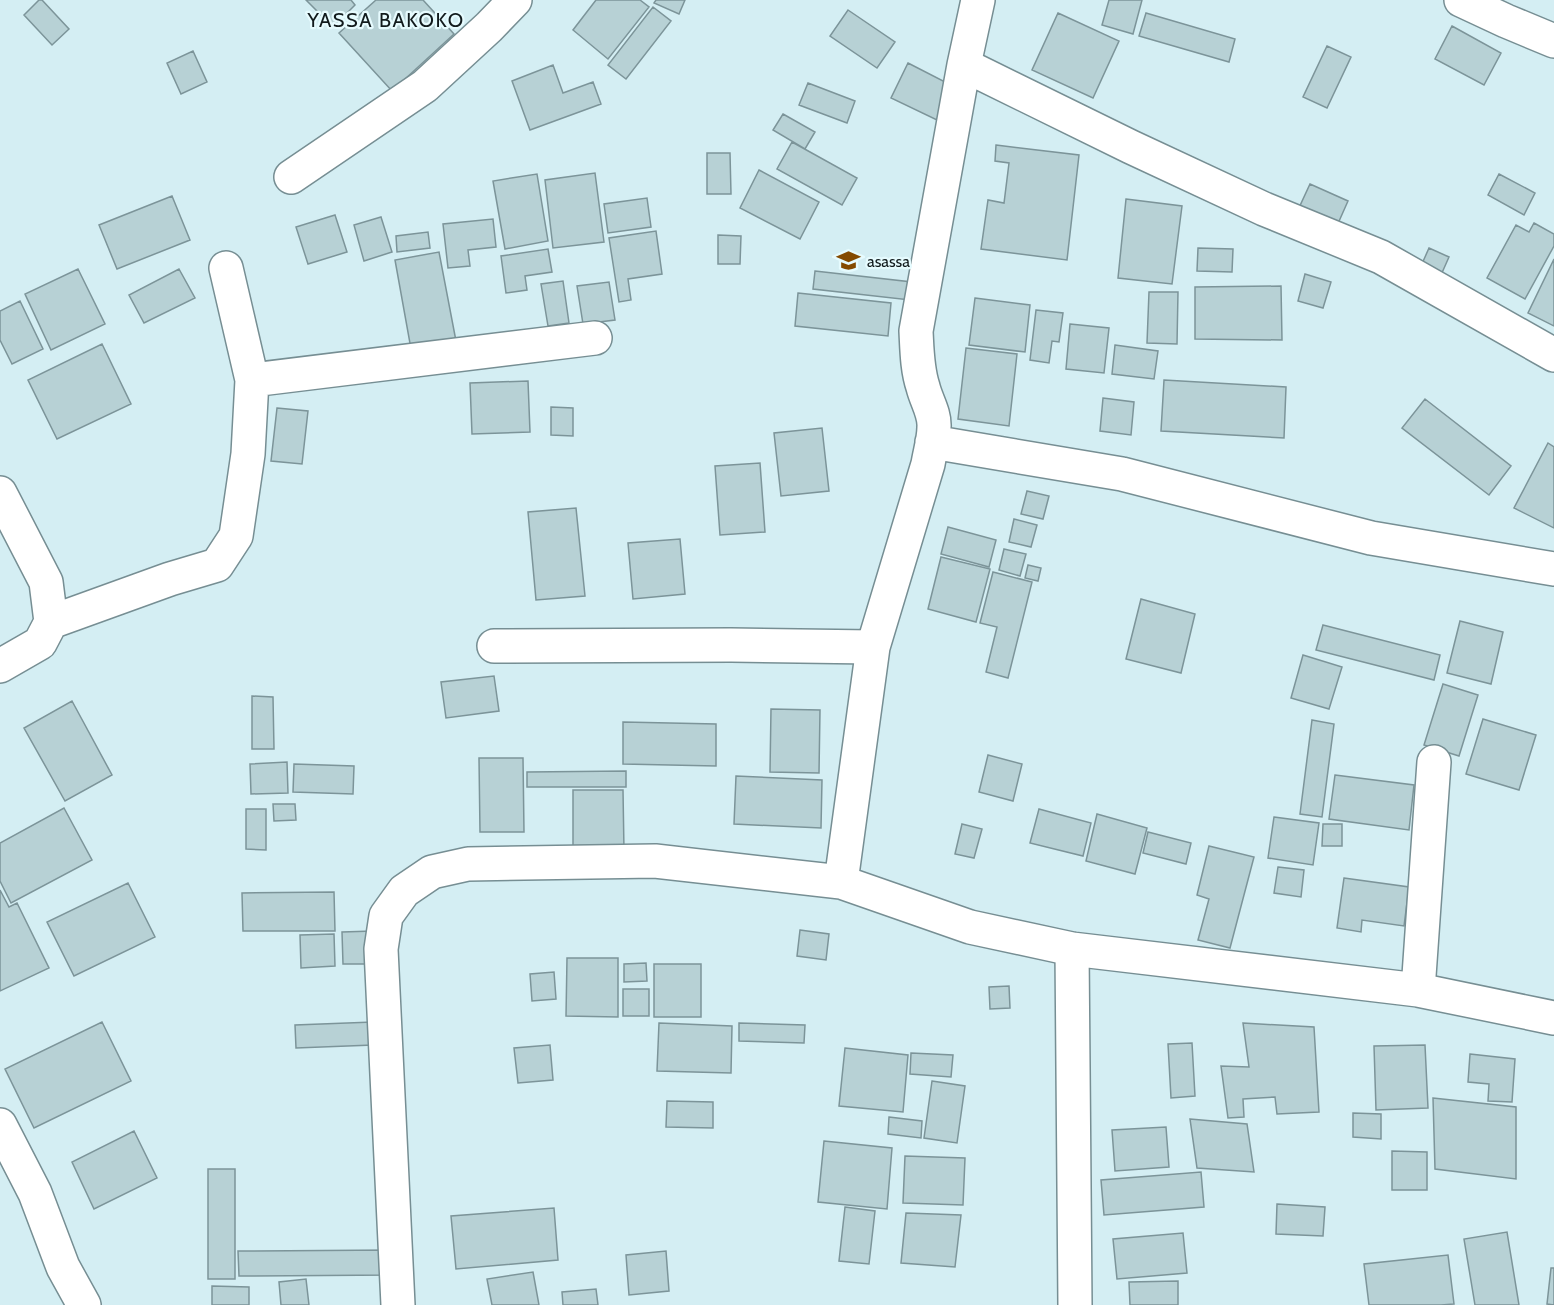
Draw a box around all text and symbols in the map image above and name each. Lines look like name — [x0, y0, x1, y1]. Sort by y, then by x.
district label: YASSA BAKOKO — [306, 8, 465, 32]
school or university icon: asassa — [836, 248, 862, 274]
place label: asassa — [867, 252, 910, 271]

